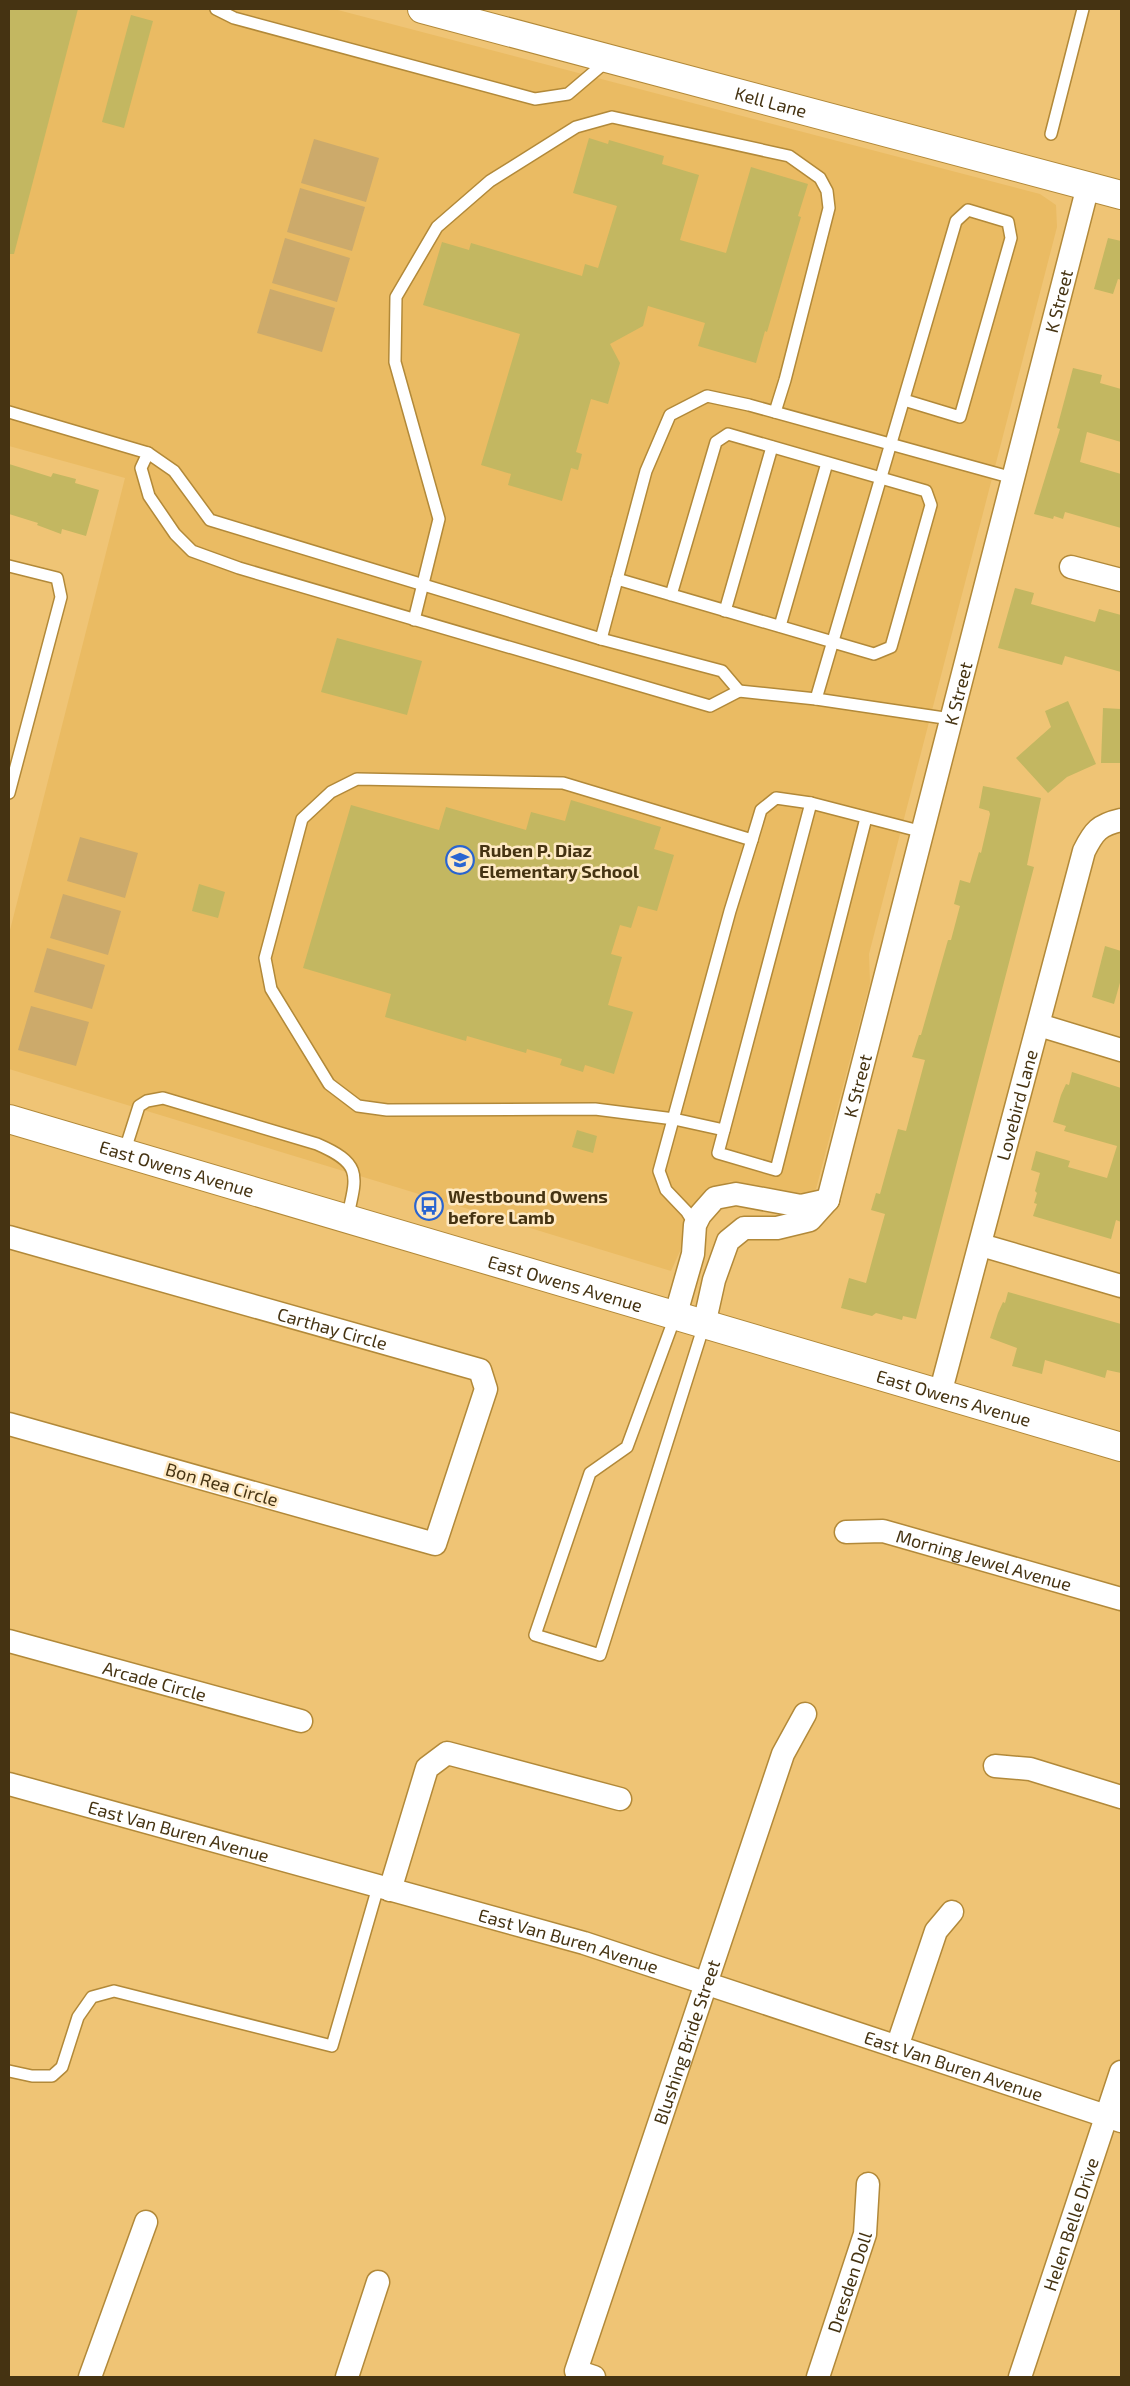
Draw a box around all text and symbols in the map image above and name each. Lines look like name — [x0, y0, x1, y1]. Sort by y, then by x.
street label: Kell Lane — [732, 82, 809, 122]
street label: K Street — [1040, 267, 1077, 335]
street label: K Street — [939, 659, 977, 727]
place label: Ruben P. Diaz Elementary School — [479, 839, 639, 882]
school or university icon: Ruben P. Diaz Elementary School — [445, 845, 475, 875]
street label: Lovebird Lane — [991, 1047, 1042, 1163]
street label: K Street — [839, 1052, 876, 1120]
street label: East Owens Avenue — [97, 1135, 257, 1202]
place label: Westbound Owens before Lamb — [448, 1185, 608, 1228]
bus stop icon: Westbound Owens before Lamb — [414, 1191, 444, 1221]
street label: East Owens Avenue — [485, 1250, 645, 1316]
street label: Carthay Circle — [275, 1302, 390, 1354]
street label: East Owens Avenue — [874, 1364, 1034, 1431]
street label: Bon Rea Circle — [163, 1457, 281, 1511]
street label: Morning Jewel Avenue — [894, 1524, 1074, 1595]
street label: Arcade Circle — [100, 1656, 209, 1706]
street label: East Van Buren Avenue — [86, 1795, 272, 1866]
street label: East Van Buren Avenue — [476, 1903, 661, 1978]
street label: Blushing Bride Street — [649, 1957, 724, 2127]
street label: East Van Buren Avenue — [861, 2026, 1046, 2105]
street label: Helen Belle Drive — [1038, 2155, 1103, 2294]
street label: Dresden Doll — [822, 2228, 876, 2335]

